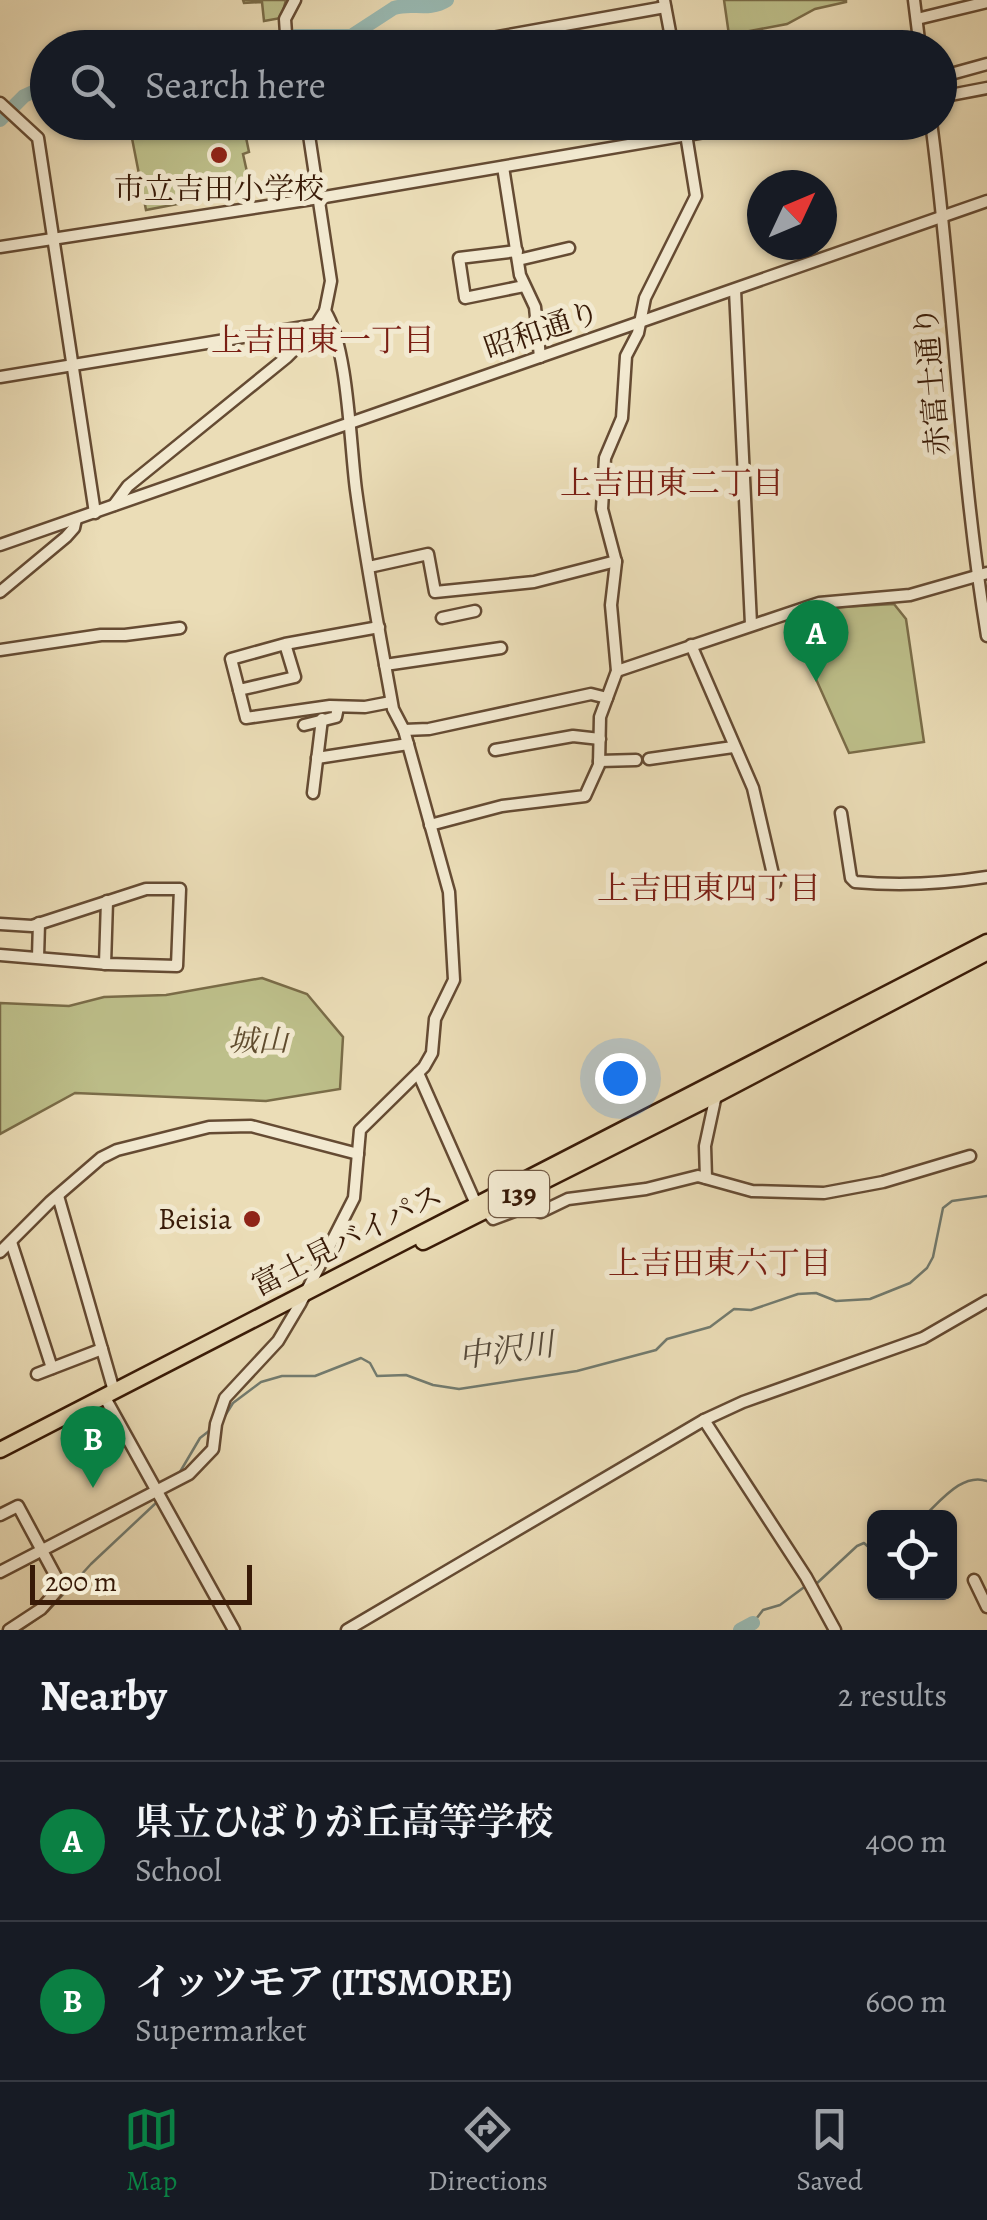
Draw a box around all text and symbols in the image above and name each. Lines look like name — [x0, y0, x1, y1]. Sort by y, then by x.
search box — [30, 30, 957, 140]
icon: search — [65, 58, 120, 113]
text: Search here — [145, 59, 326, 111]
marker: 市立吉田小学校 — [208, 144, 230, 166]
place label: 市立吉田小学校 — [114, 169, 324, 209]
north arrow — [747, 170, 837, 260]
street label: 昭和通り — [479, 292, 605, 368]
street label: 赤富士通り — [906, 305, 958, 457]
district label: 上吉田東一丁目 — [211, 318, 435, 362]
district label: 上吉田東二丁目 — [560, 461, 784, 505]
pin: A — [784, 600, 848, 682]
district label: 上吉田東四丁目 — [597, 866, 821, 910]
park label: 城山 — [228, 1021, 290, 1061]
your location — [595, 1053, 646, 1104]
road number: 139 — [489, 1171, 549, 1217]
street label: 富士見バイパス — [245, 1175, 449, 1305]
place label: Beisia — [158, 1199, 232, 1239]
marker: Beisia — [241, 1208, 263, 1230]
district label: 上吉田東六丁目 — [608, 1241, 832, 1285]
water label: 中沢川 — [455, 1321, 560, 1378]
pin: B — [61, 1406, 126, 1488]
map controls — [867, 1510, 957, 1600]
button: locate — [867, 1510, 957, 1600]
scale bar — [30, 1560, 252, 1604]
text: 200 m — [45, 1563, 117, 1601]
text: Nearby — [40, 1667, 167, 1724]
text: 2 results — [838, 1673, 947, 1717]
text: 県立ひばりが丘高等学校 — [135, 1796, 553, 1848]
text: A — [62, 1819, 83, 1863]
text: 400 m — [865, 1819, 947, 1863]
text: School — [135, 1848, 222, 1892]
text: イッツモア (ITSMORE) — [135, 1956, 513, 2008]
text: B — [62, 1979, 83, 2023]
text: 600 m — [865, 1979, 947, 2023]
text: Supermarket — [135, 2008, 307, 2052]
tab: Map — [124, 2102, 179, 2200]
tab: Directions — [428, 2102, 548, 2200]
tab: Saved — [796, 2102, 863, 2200]

